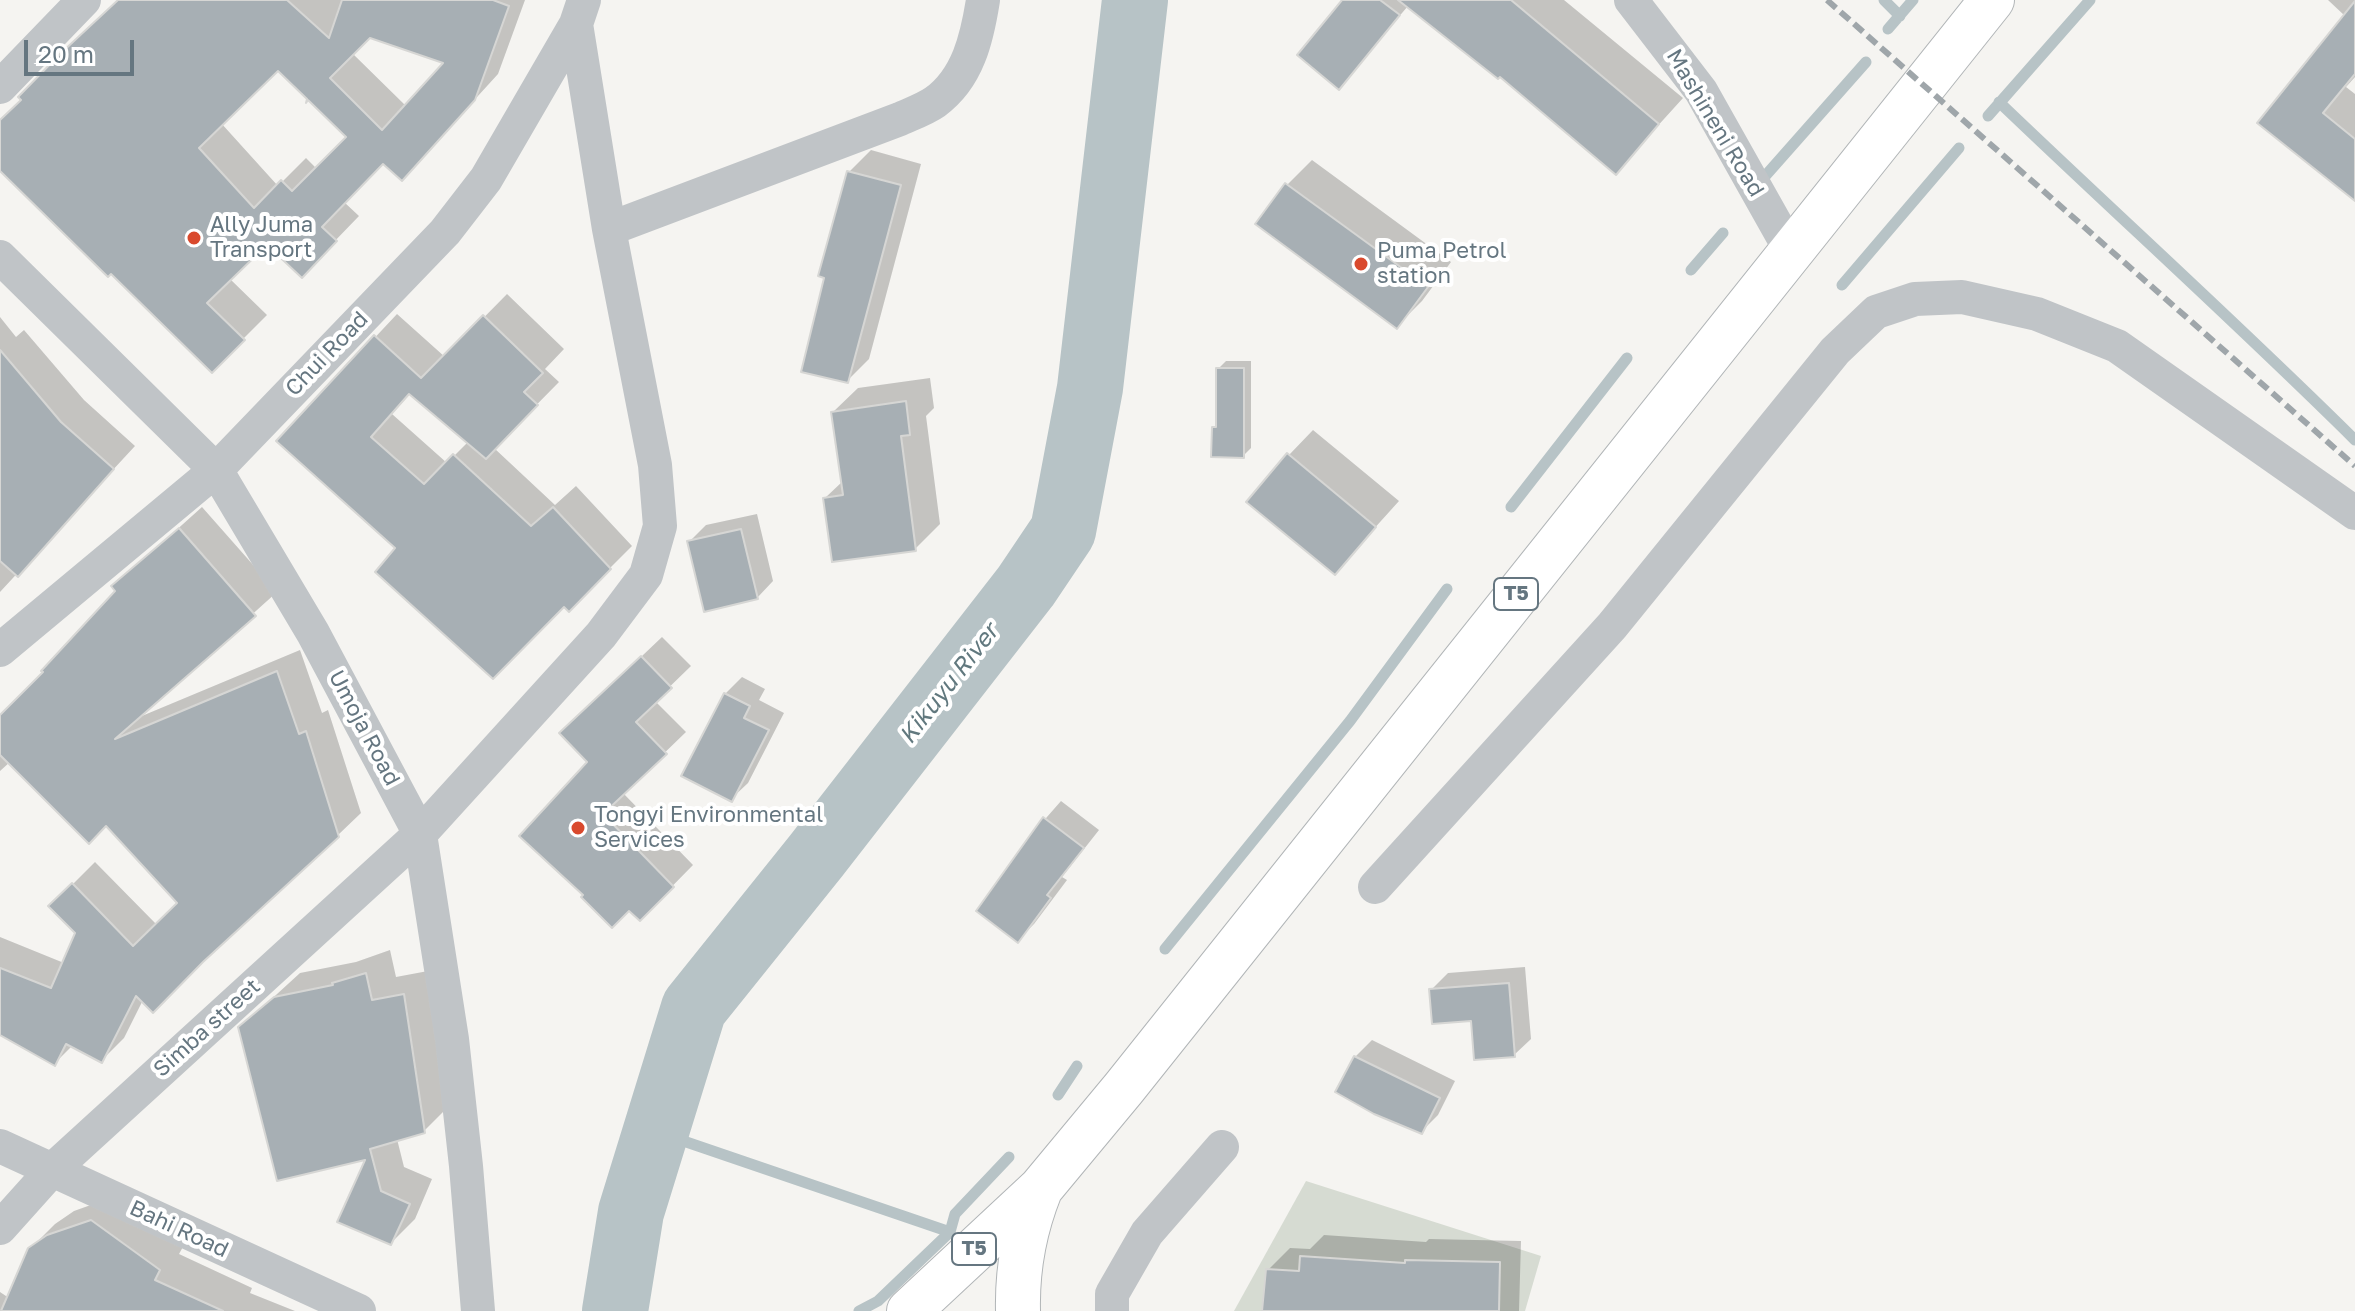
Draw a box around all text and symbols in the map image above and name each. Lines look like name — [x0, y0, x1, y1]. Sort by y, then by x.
scale bar — [28, 24, 138, 74]
text: 20 m — [38, 39, 94, 68]
street label: Mashineni Road — [1661, 44, 1769, 202]
place label: Ally Juma Transport — [210, 212, 313, 264]
marker: Ally Juma Transport — [185, 229, 203, 247]
place label: Puma Petrol station — [1377, 238, 1506, 290]
marker: Puma Petrol station — [1352, 255, 1370, 273]
street label: Chui Road — [280, 306, 374, 402]
road number: T5 — [1494, 578, 1538, 610]
water label: Kikuyu River — [893, 618, 1005, 750]
street label: Umoja Road — [323, 666, 405, 790]
place label: Tongyi Environmental Services — [594, 802, 823, 854]
marker: Tongyi Environmental Services — [569, 819, 587, 837]
street label: Simba street — [148, 973, 266, 1083]
street label: Bahi Road — [125, 1195, 233, 1263]
road number: T5 — [952, 1233, 996, 1265]

